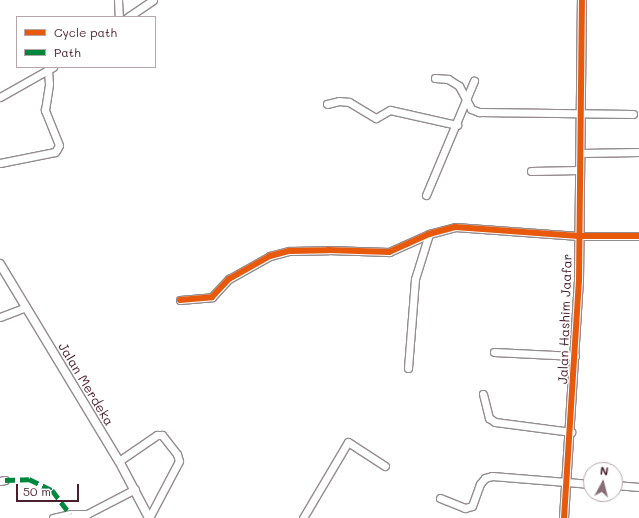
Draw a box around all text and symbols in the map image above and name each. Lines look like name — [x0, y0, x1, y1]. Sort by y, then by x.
legend — [16, 16, 156, 68]
text: Cycle path — [54, 24, 117, 40]
text: Path — [54, 44, 81, 60]
street label: Jalan Hashim Jaafar — [555, 254, 575, 384]
street label: Jalan Merdeka — [55, 340, 117, 428]
north arrow — [583, 462, 623, 502]
text: N — [599, 463, 609, 479]
scale bar — [18, 476, 81, 502]
text: 50 m — [23, 483, 51, 499]

